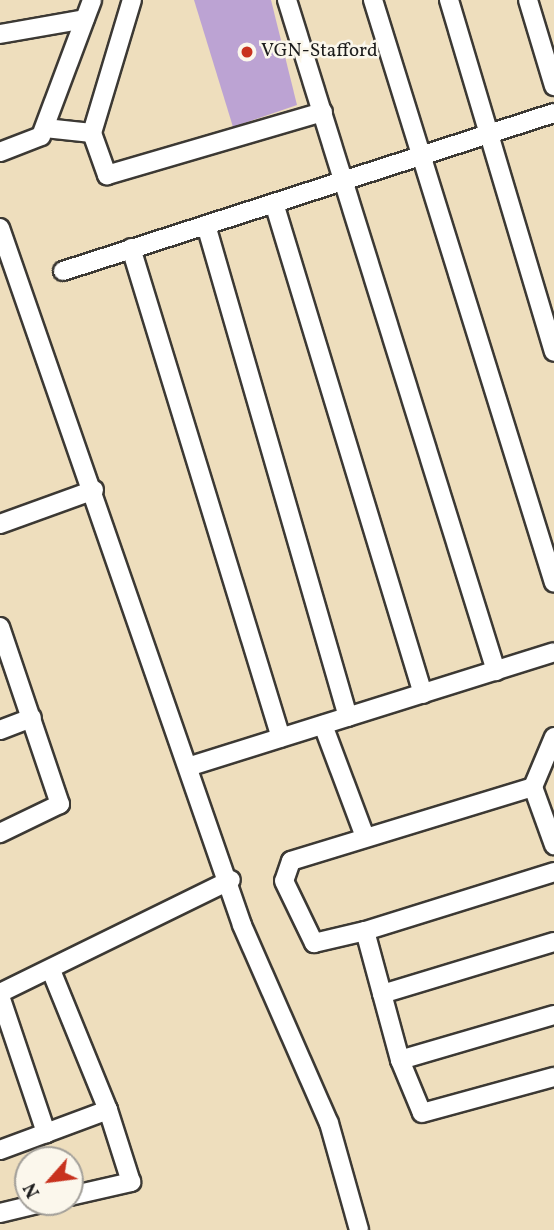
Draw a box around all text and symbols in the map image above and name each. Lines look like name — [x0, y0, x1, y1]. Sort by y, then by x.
place label: VGN-Stafford — [261, 41, 378, 63]
marker: VGN-Stafford — [239, 44, 255, 60]
north arrow — [14, 1146, 84, 1216]
text: N — [18, 1178, 47, 1202]

